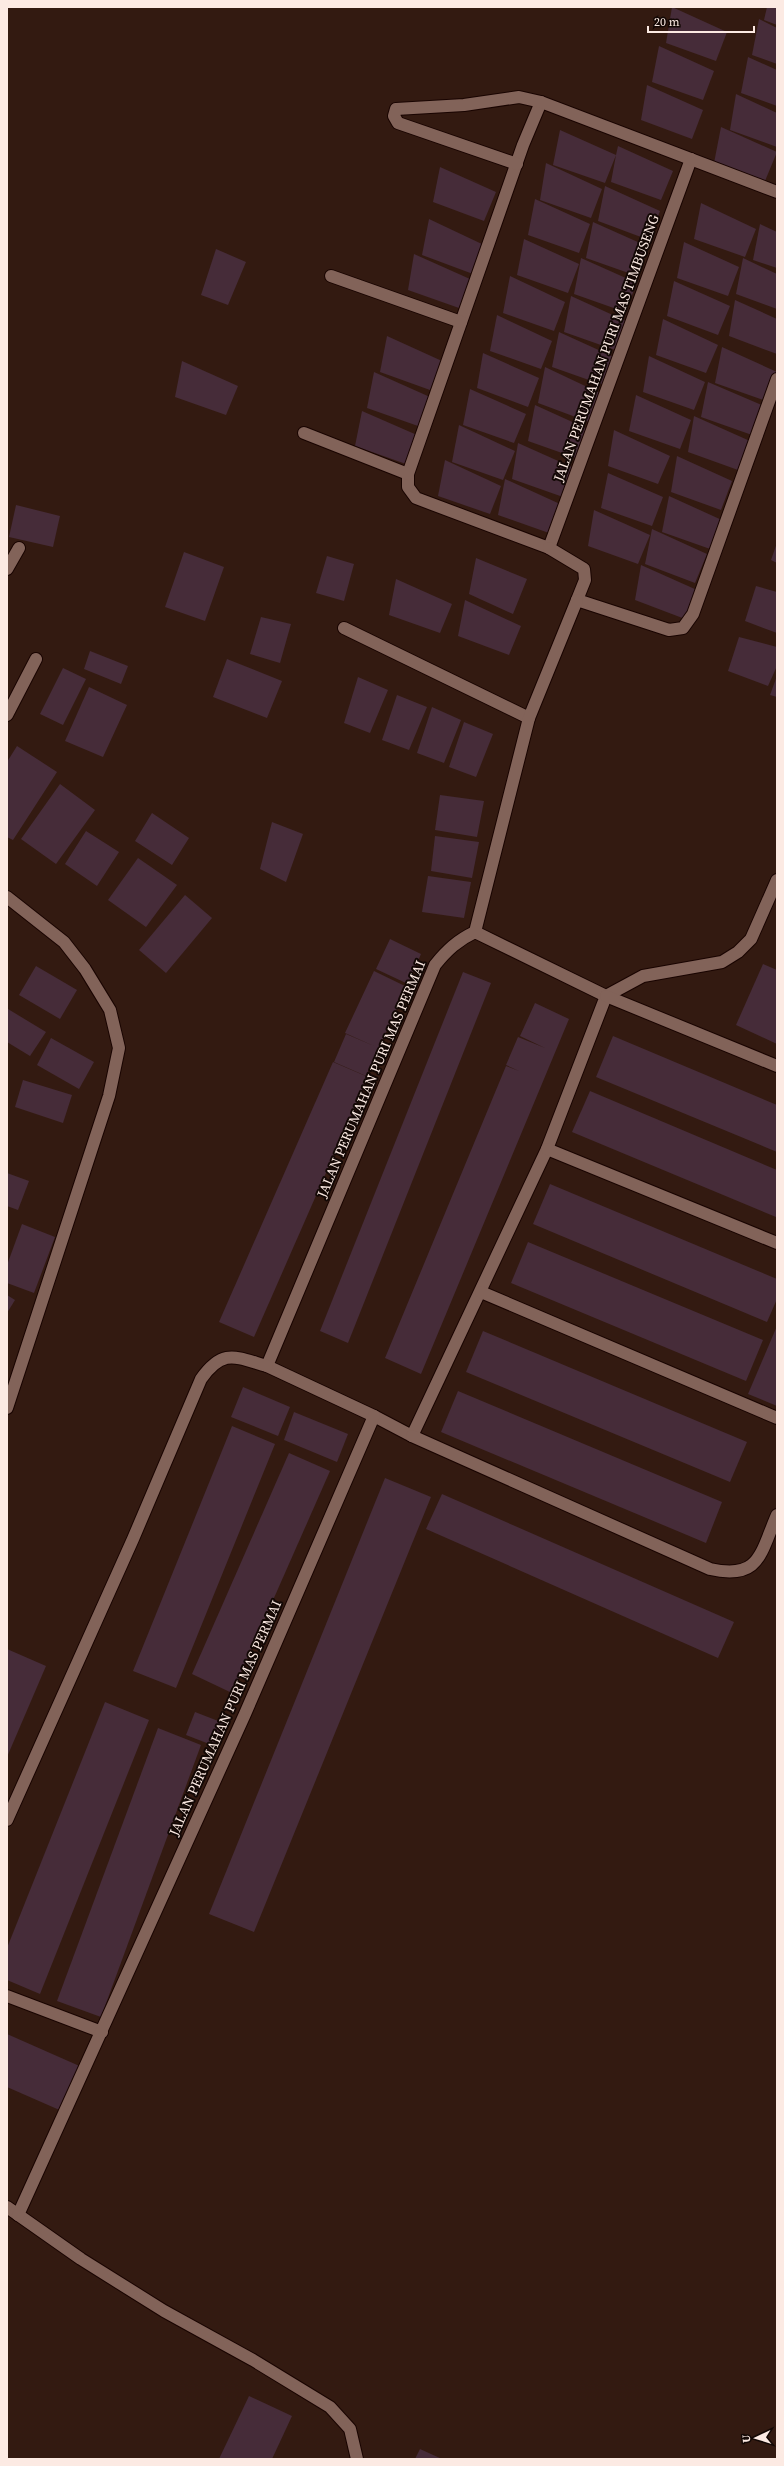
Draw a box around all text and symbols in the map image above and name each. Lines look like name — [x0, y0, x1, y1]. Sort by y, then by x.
scale bar — [648, 8, 754, 34]
text: 20 m — [654, 14, 680, 30]
street label: JALAN PERUMAHAN PURI MAS TIMBUSENG — [548, 211, 664, 485]
street label: JALAN PERUMAHAN PURI MAS PERMAI — [311, 957, 430, 1202]
street label: JALAN PERUMAHAN PURI MAS PERMAI — [163, 1597, 286, 1840]
north arrow — [736, 2418, 776, 2458]
text: U — [739, 2434, 754, 2443]

